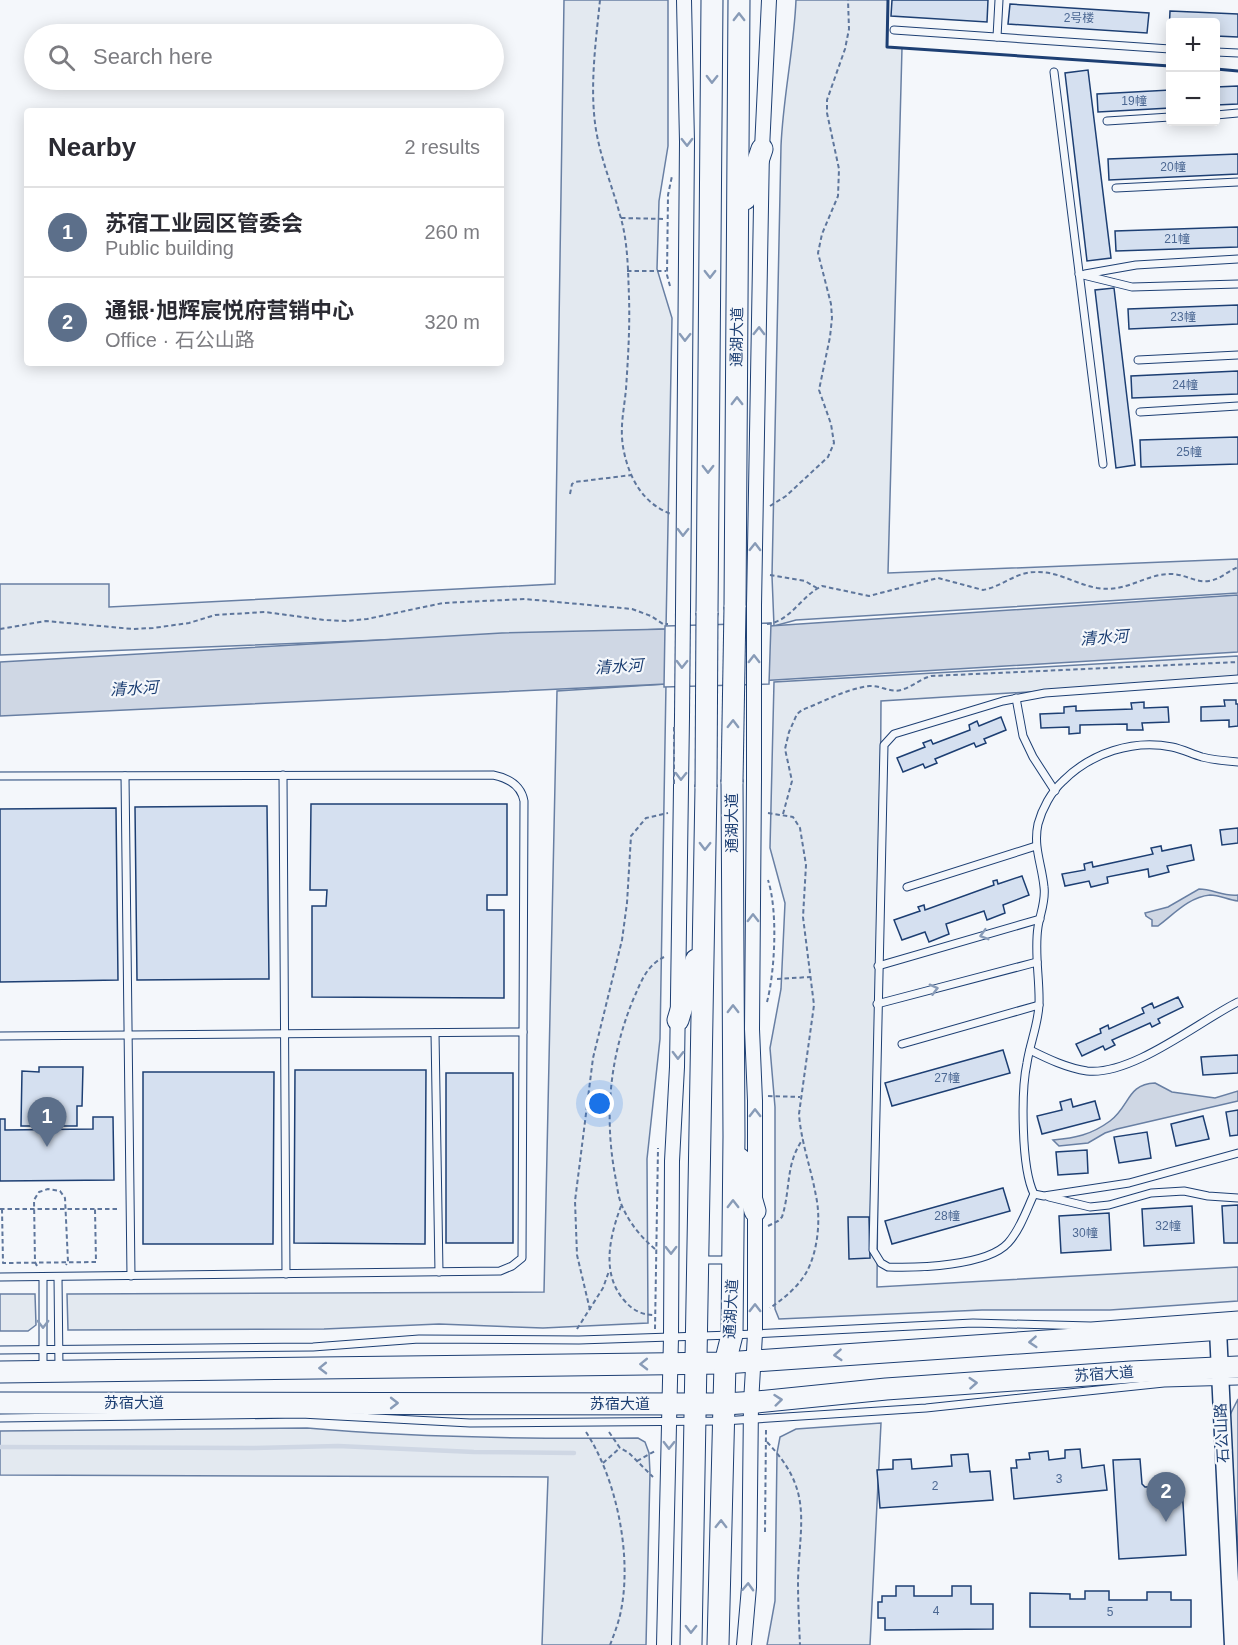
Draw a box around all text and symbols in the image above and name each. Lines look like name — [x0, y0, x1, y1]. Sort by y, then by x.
house number: 2号楼 — [1064, 11, 1094, 25]
one-way arrow — [733, 13, 745, 22]
map controls — [1166, 18, 1220, 126]
button: + — [1166, 18, 1220, 72]
search box — [24, 24, 504, 90]
icon: search — [45, 41, 78, 74]
text: Search here — [93, 44, 213, 69]
button: − — [1166, 72, 1220, 126]
one-way arrow — [706, 75, 718, 84]
house number: 19幢 — [1121, 94, 1147, 108]
text: Nearby — [48, 132, 136, 162]
text: 2 results — [404, 136, 480, 158]
one-way arrow — [681, 138, 693, 147]
house number: 20幢 — [1160, 160, 1186, 174]
text: 苏宿工业园区管委会 — [105, 211, 303, 236]
text: 1 — [62, 221, 73, 243]
text: 260 m — [424, 221, 480, 243]
house number: 21幢 — [1164, 232, 1190, 246]
text: Public building — [105, 237, 234, 259]
one-way arrow — [704, 270, 716, 279]
text: 通银·旭辉宸悦府营销中心 — [105, 298, 354, 323]
street label: 通湖大道 — [727, 307, 746, 367]
house number: 23幢 — [1170, 310, 1196, 324]
text: 2 — [62, 311, 73, 333]
text: 320 m — [424, 311, 480, 333]
one-way arrow — [753, 326, 765, 335]
text: Office · 石公山路 — [105, 329, 255, 351]
one-way arrow — [679, 333, 691, 342]
house number: 24幢 — [1172, 378, 1198, 392]
one-way arrow — [730, 397, 743, 406]
house number: 25幢 — [1176, 445, 1202, 459]
one-way arrow — [702, 465, 715, 474]
one-way arrow — [677, 528, 690, 537]
one-way arrow — [749, 542, 761, 551]
water label: 清水河 — [1079, 627, 1132, 648]
one-way arrow — [748, 654, 760, 663]
water label: 清水河 — [595, 657, 646, 676]
one-way arrow — [676, 659, 688, 668]
water label: 清水河 — [110, 679, 161, 698]
one-way arrow — [727, 719, 739, 728]
one-way arrow — [675, 771, 687, 780]
street label: 通湖大道 — [723, 793, 740, 853]
one-way arrow — [699, 841, 712, 850]
one-way arrow — [747, 913, 759, 922]
one-way arrow — [979, 928, 990, 940]
one-way arrow — [928, 984, 939, 996]
one-way arrow — [727, 1004, 739, 1013]
one-way arrow — [671, 1050, 684, 1059]
house number: 27幢 — [934, 1071, 960, 1085]
your location — [585, 1089, 614, 1118]
pin: 1 — [28, 1098, 66, 1147]
one-way arrow — [749, 1108, 761, 1117]
one-way arrow — [727, 1199, 739, 1208]
house number: 28幢 — [934, 1209, 960, 1223]
house number: 32幢 — [1155, 1219, 1181, 1233]
house number: 30幢 — [1072, 1226, 1098, 1240]
one-way arrow — [665, 1245, 677, 1254]
street label: 通湖大道 — [720, 1279, 741, 1339]
one-way arrow — [749, 1303, 761, 1312]
one-way arrow — [37, 1320, 49, 1329]
one-way arrow — [1028, 1335, 1037, 1348]
one-way arrow — [834, 1349, 843, 1362]
one-way arrow — [639, 1358, 648, 1370]
one-way arrow — [318, 1362, 327, 1374]
street label: 苏宿大道 — [1073, 1363, 1134, 1384]
one-way arrow — [968, 1377, 977, 1390]
street label: 苏宿大道 — [104, 1394, 164, 1411]
one-way arrow — [774, 1394, 783, 1407]
street label: 苏宿大道 — [590, 1395, 650, 1412]
one-way arrow — [390, 1397, 399, 1409]
street label: 石公山路 — [1211, 1403, 1232, 1463]
one-way arrow — [662, 1440, 675, 1449]
house number: 3 — [1056, 1472, 1063, 1486]
pin: 2 — [1146, 1472, 1186, 1522]
house number: 2 — [932, 1479, 939, 1493]
one-way arrow — [714, 1519, 727, 1528]
one-way arrow — [742, 1582, 755, 1591]
house number: 4 — [933, 1604, 940, 1618]
house number: 5 — [1107, 1605, 1114, 1619]
one-way arrow — [685, 1624, 697, 1633]

